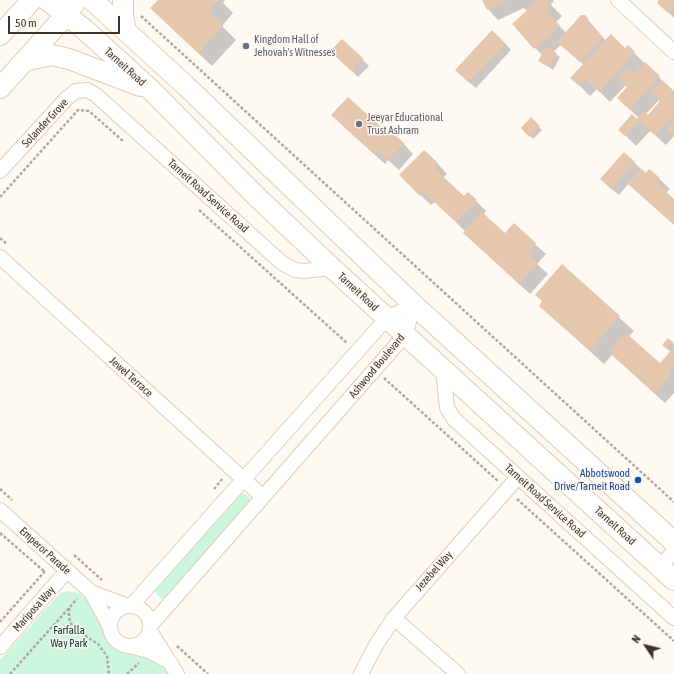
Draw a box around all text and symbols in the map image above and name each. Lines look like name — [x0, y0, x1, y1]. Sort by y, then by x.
scale bar — [10, 8, 122, 34]
text: 50 m — [15, 16, 37, 30]
place label: Kingdom Hall of Jehovah's Witnesses — [254, 33, 335, 59]
marker: Kingdom Hall of Jehovah's Witnesses — [241, 41, 251, 51]
street label: Tarneit Road — [102, 45, 148, 89]
street label: Solander Grove — [19, 96, 71, 150]
place label: Jeeyar Educational Trust Ashram — [367, 111, 443, 137]
marker: Jeeyar Educational Trust Ashram — [354, 119, 364, 129]
street label: Tarneit Road Service Road — [165, 156, 251, 236]
street label: Tarneit Road — [335, 270, 381, 314]
street label: Ashwood Boulevard — [346, 331, 408, 401]
street label: Jewel Terrace — [107, 354, 155, 400]
street label: Tarneit Road Service Road — [502, 461, 588, 541]
place label: Abbotswood Drive/Tarneit Road — [554, 467, 630, 493]
marker: Abbotswood Drive/Tarneit Road — [633, 475, 643, 485]
street label: Tarneit Road — [592, 504, 638, 548]
street label: Emperor Parade — [17, 524, 73, 578]
street label: Jezebel Way — [413, 548, 455, 594]
street label: Mariposa Way — [10, 584, 58, 634]
park label: Farfalla Way Park — [50, 624, 88, 650]
north arrow — [626, 626, 666, 666]
text: N — [629, 633, 643, 645]

